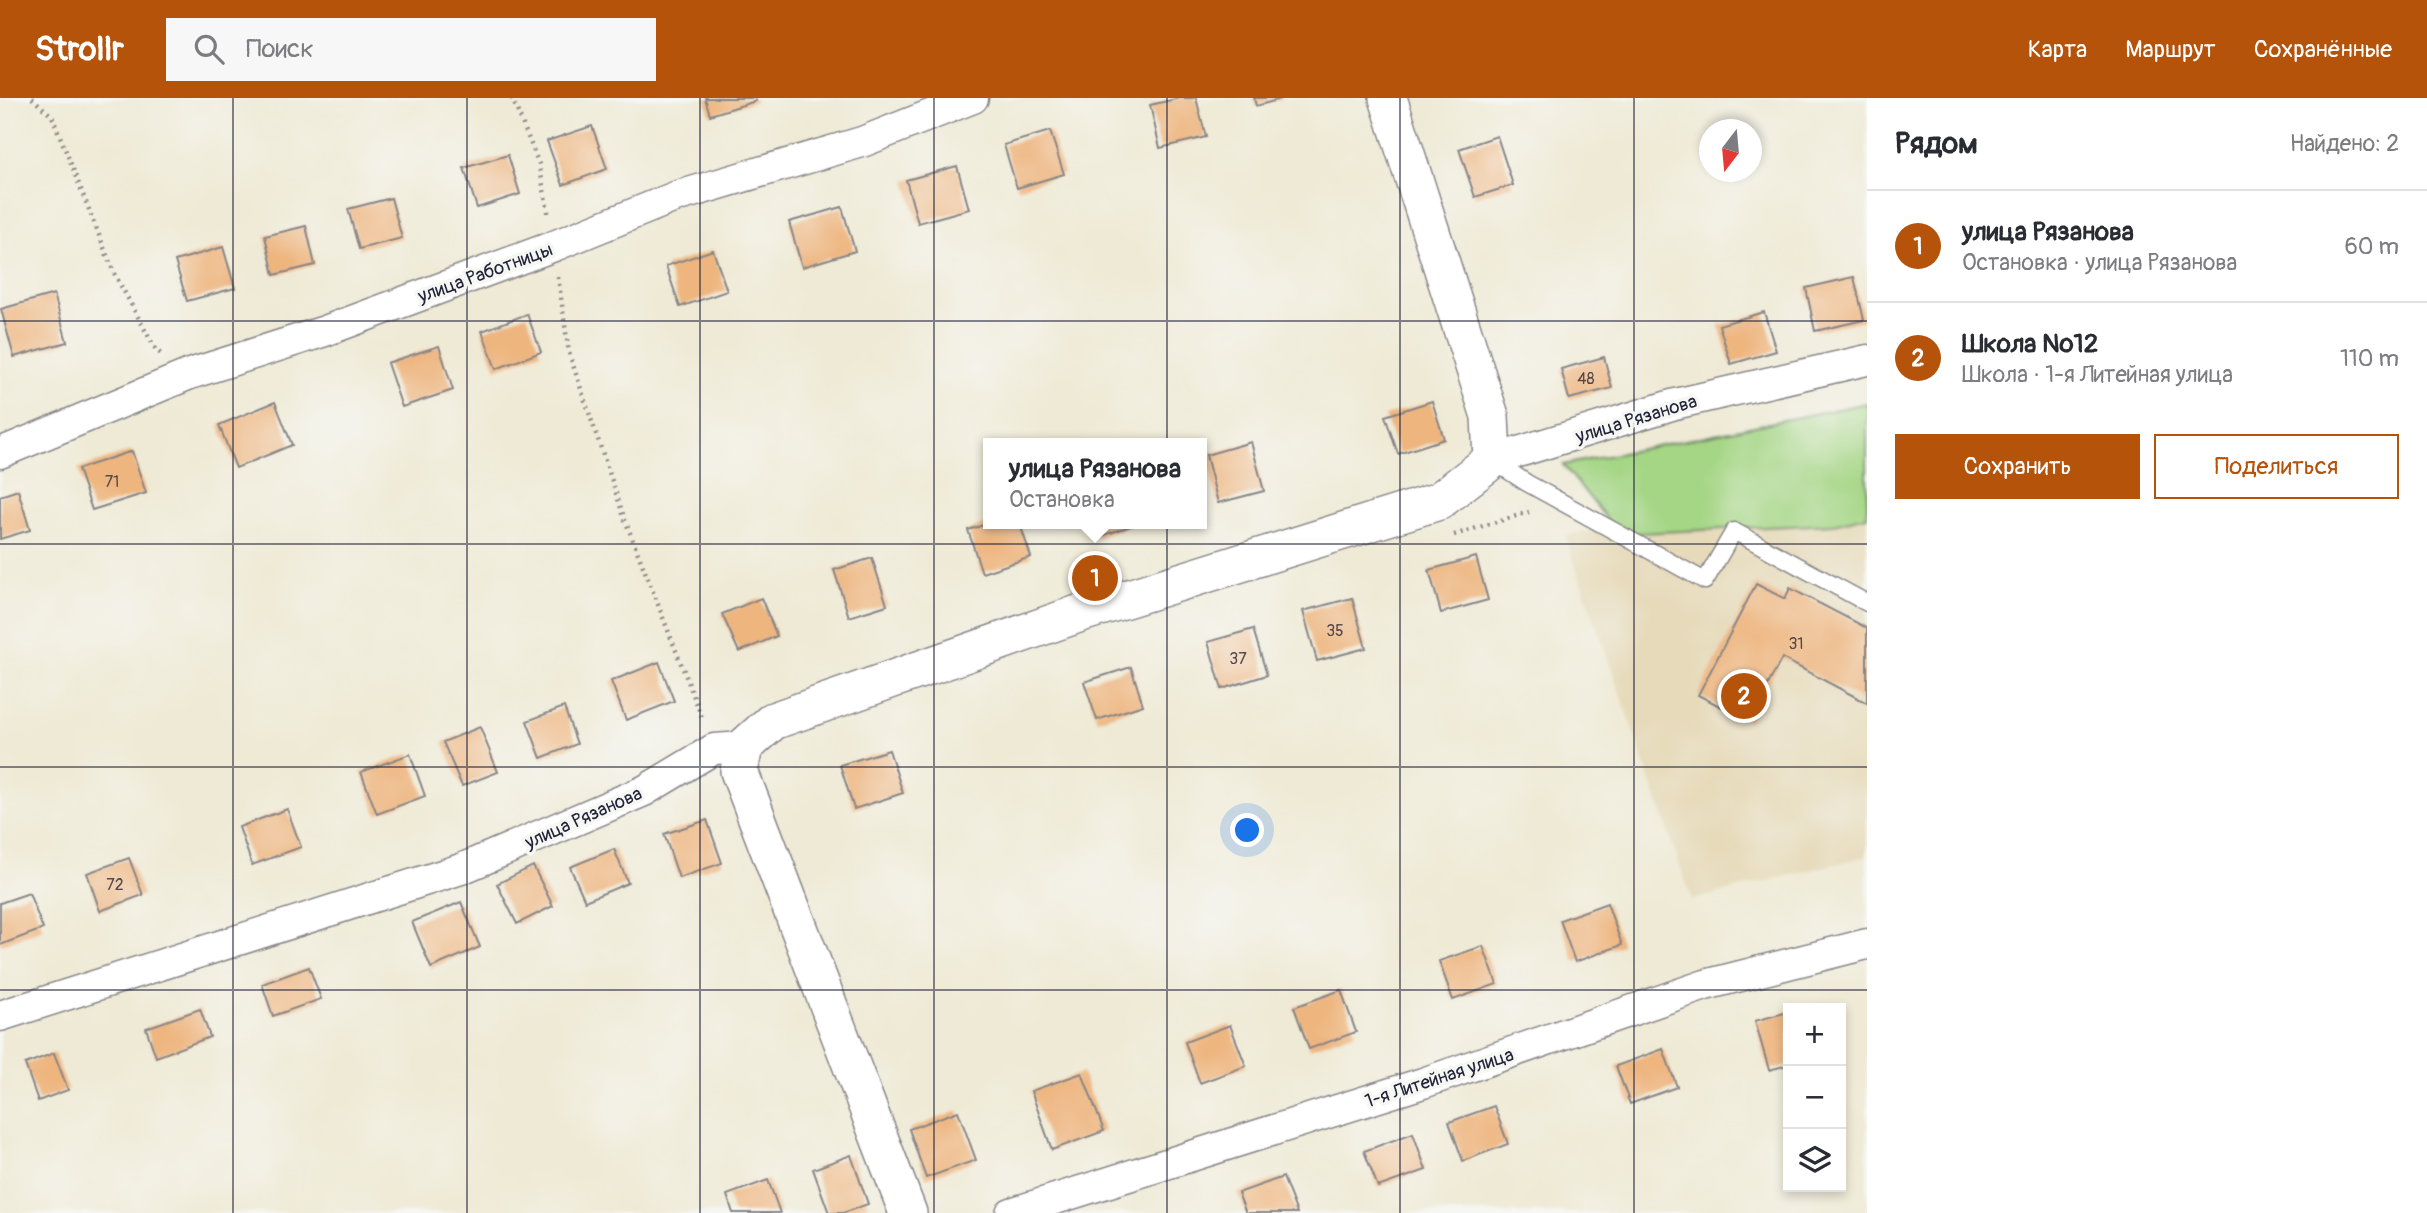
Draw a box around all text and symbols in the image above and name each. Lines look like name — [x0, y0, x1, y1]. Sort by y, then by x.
search box — [166, 18, 656, 81]
text: Strollr — [35, 29, 124, 70]
icon: search — [190, 30, 228, 68]
text: Поиск — [246, 33, 314, 65]
text: Карта — [2028, 35, 2087, 64]
text: Маршрут — [2125, 35, 2216, 64]
text: Сохранённые — [2254, 35, 2392, 64]
north arrow — [1699, 119, 1762, 182]
text: Рядом — [1895, 125, 1978, 162]
text: Найдено: 2 — [2290, 129, 2399, 158]
text: улица Рязанова — [1962, 216, 2134, 248]
text: 1 — [1914, 232, 1923, 261]
text: 60 m — [2344, 232, 2399, 261]
street label: улица Работницы — [414, 237, 556, 309]
text: Остановка · улица Рязанова — [1962, 248, 2237, 277]
text: Школа №12 — [1962, 328, 2098, 360]
text: 2 — [1912, 344, 1924, 373]
text: 110 m — [2340, 344, 2399, 373]
text: Школа · 1-я Литейная улица — [1962, 360, 2233, 389]
house number: 48 — [1577, 369, 1595, 389]
street label: улица Рязанова — [1572, 389, 1700, 449]
button: Сохранить — [1895, 434, 2140, 499]
button: Поделиться — [2154, 434, 2399, 499]
popup — [983, 438, 1207, 529]
text: улица Рязанова — [1009, 453, 1181, 485]
house number: 71 — [105, 472, 119, 492]
text: Остановка — [1009, 485, 1115, 514]
pin: 1 — [1072, 552, 1118, 604]
house number: 35 — [1326, 621, 1344, 641]
house number: 31 — [1788, 634, 1804, 654]
house number: 37 — [1229, 649, 1247, 669]
pin: 2 — [1721, 670, 1767, 722]
street label: улица Рязанова — [520, 781, 646, 855]
your location — [1230, 813, 1264, 847]
house number: 72 — [106, 875, 124, 895]
map controls — [1783, 1003, 1846, 1192]
button: + — [1783, 1003, 1846, 1066]
street label: 1-я Литейная улица — [1362, 1043, 1517, 1113]
button: − — [1783, 1066, 1846, 1129]
button: layers — [1783, 1129, 1846, 1192]

